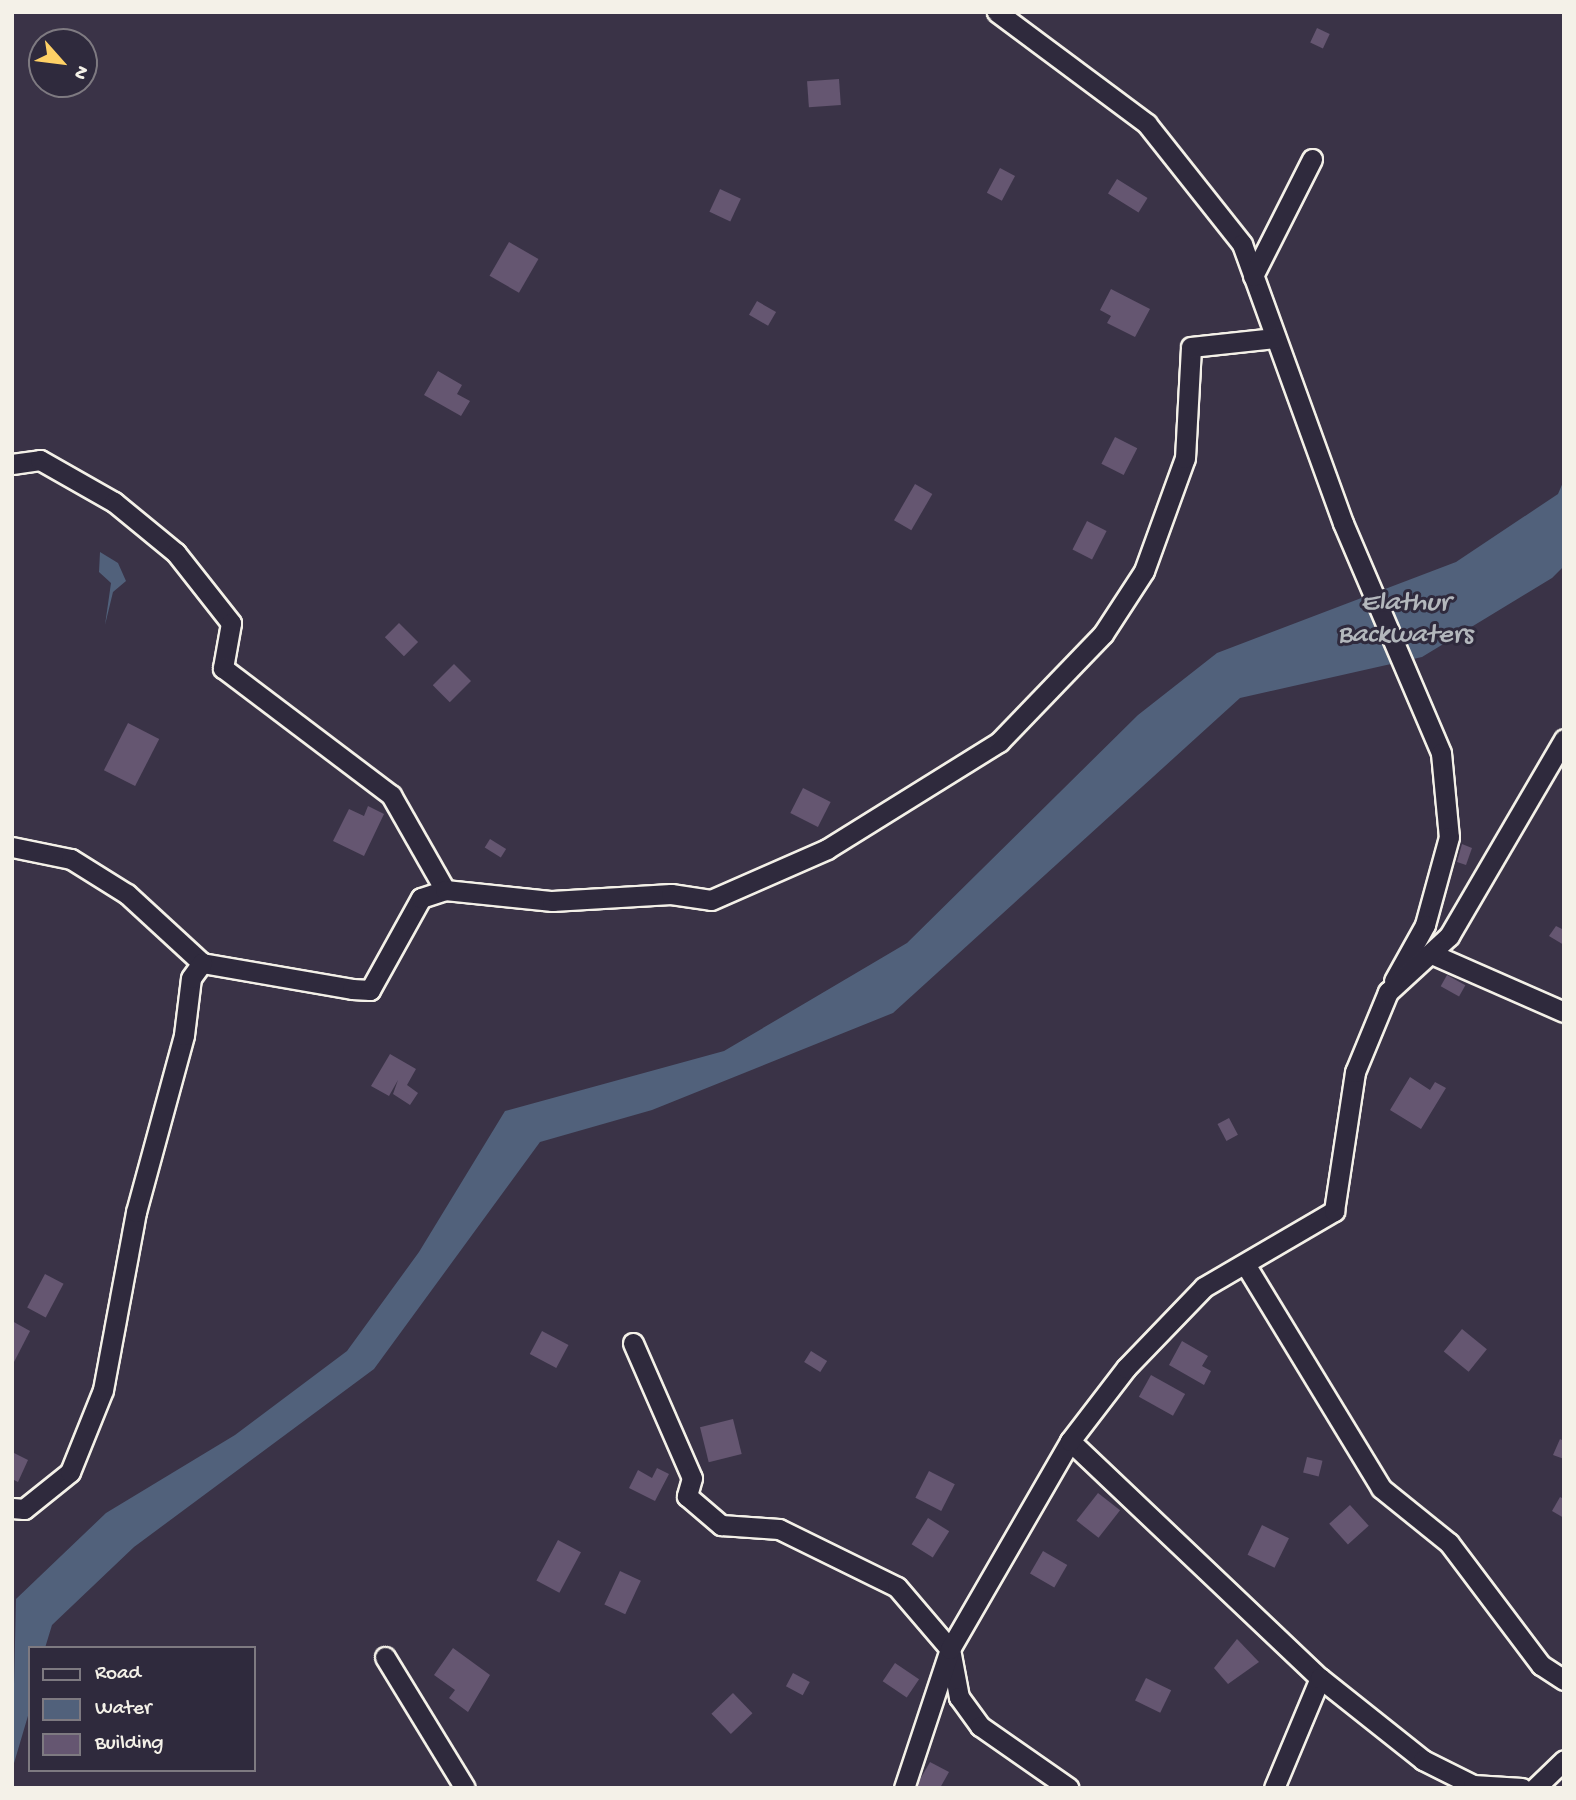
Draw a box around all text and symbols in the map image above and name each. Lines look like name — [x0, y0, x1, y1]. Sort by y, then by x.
north arrow — [28, 28, 98, 98]
text: N — [67, 61, 93, 83]
water label: Elathur Backwaters — [1337, 587, 1473, 653]
legend — [28, 1646, 256, 1772]
text: Road — [95, 1662, 141, 1687]
text: Water — [95, 1697, 151, 1722]
text: Building — [95, 1732, 164, 1757]

